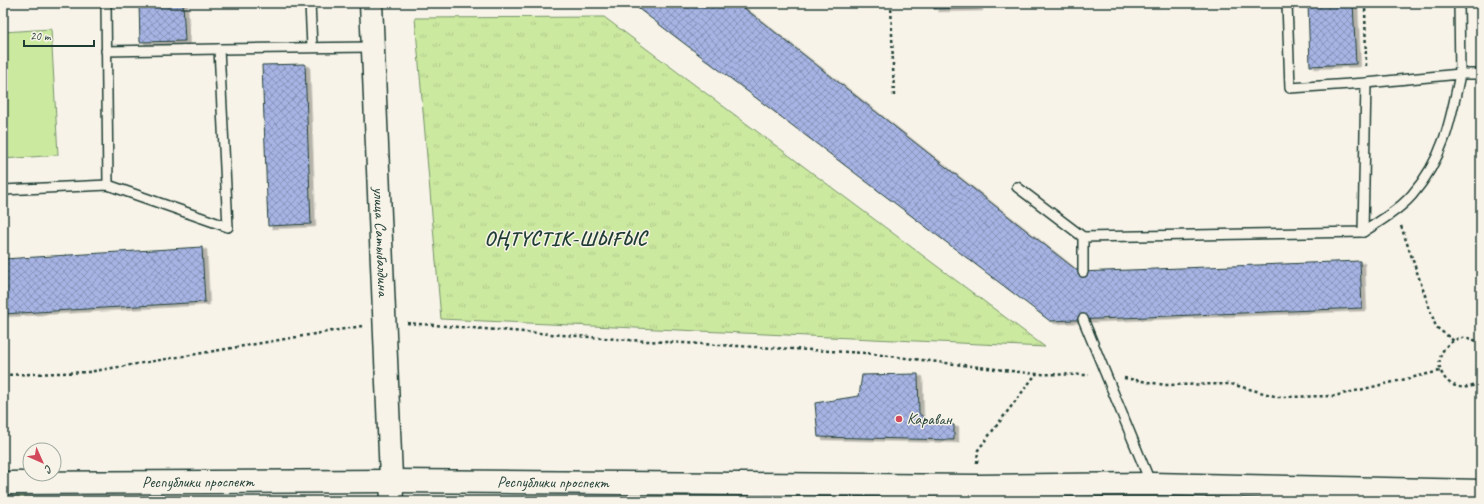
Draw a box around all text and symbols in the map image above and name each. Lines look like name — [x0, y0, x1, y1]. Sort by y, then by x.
scale bar — [24, 22, 94, 48]
text: 20 m — [30, 28, 52, 44]
street label: улица Сатыбалдина — [369, 186, 393, 298]
district label: ОҢТҮСТІК-ШЫҒЫС — [484, 226, 649, 251]
place label: Караван — [907, 409, 953, 429]
marker: Караван — [894, 414, 904, 424]
north arrow — [22, 442, 62, 482]
text: С — [41, 462, 56, 477]
street label: Республики проспект — [142, 472, 255, 492]
street label: Республики проспект — [497, 472, 610, 493]

